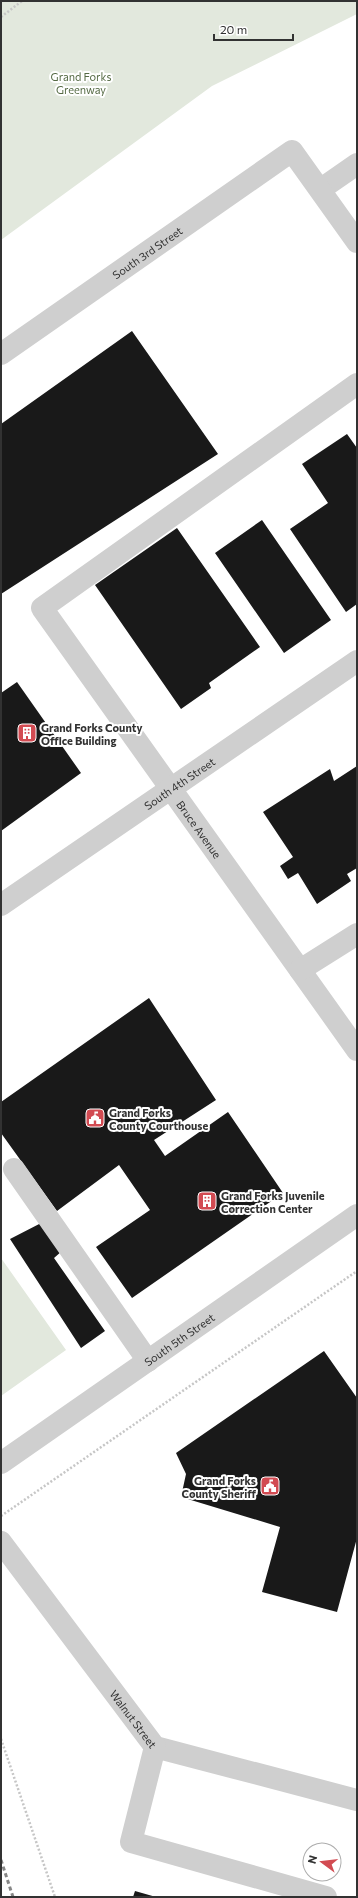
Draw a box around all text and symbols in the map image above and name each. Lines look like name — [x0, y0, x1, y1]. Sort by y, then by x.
scale bar — [214, 16, 293, 42]
text: 20 m — [220, 22, 247, 36]
park label: Grand Forks Greenway — [51, 70, 111, 96]
street label: South 3rd Street — [110, 223, 185, 281]
place label: Grand Forks County Office Building — [41, 721, 142, 747]
building icon: Grand Forks County Office Building — [16, 722, 38, 744]
street label: South 4th Street — [141, 754, 217, 812]
street label: Bruce Avenue — [175, 798, 225, 861]
place label: Grand Forks County Courthouse — [109, 1106, 208, 1132]
public building icon: Grand Forks County Courthouse — [84, 1107, 106, 1129]
place label: Grand Forks Juvenile Correction Center — [221, 1189, 325, 1215]
building icon: Grand Forks Juvenile Correction Center — [196, 1190, 218, 1212]
street label: South 5th Street — [141, 1310, 217, 1368]
place label: Grand Forks County Sheriff — [181, 1474, 256, 1500]
public building icon: Grand Forks County Sheriff — [259, 1475, 281, 1497]
street label: Walnut Street — [108, 1687, 160, 1751]
north arrow — [302, 1842, 342, 1882]
text: N — [305, 1854, 319, 1865]

